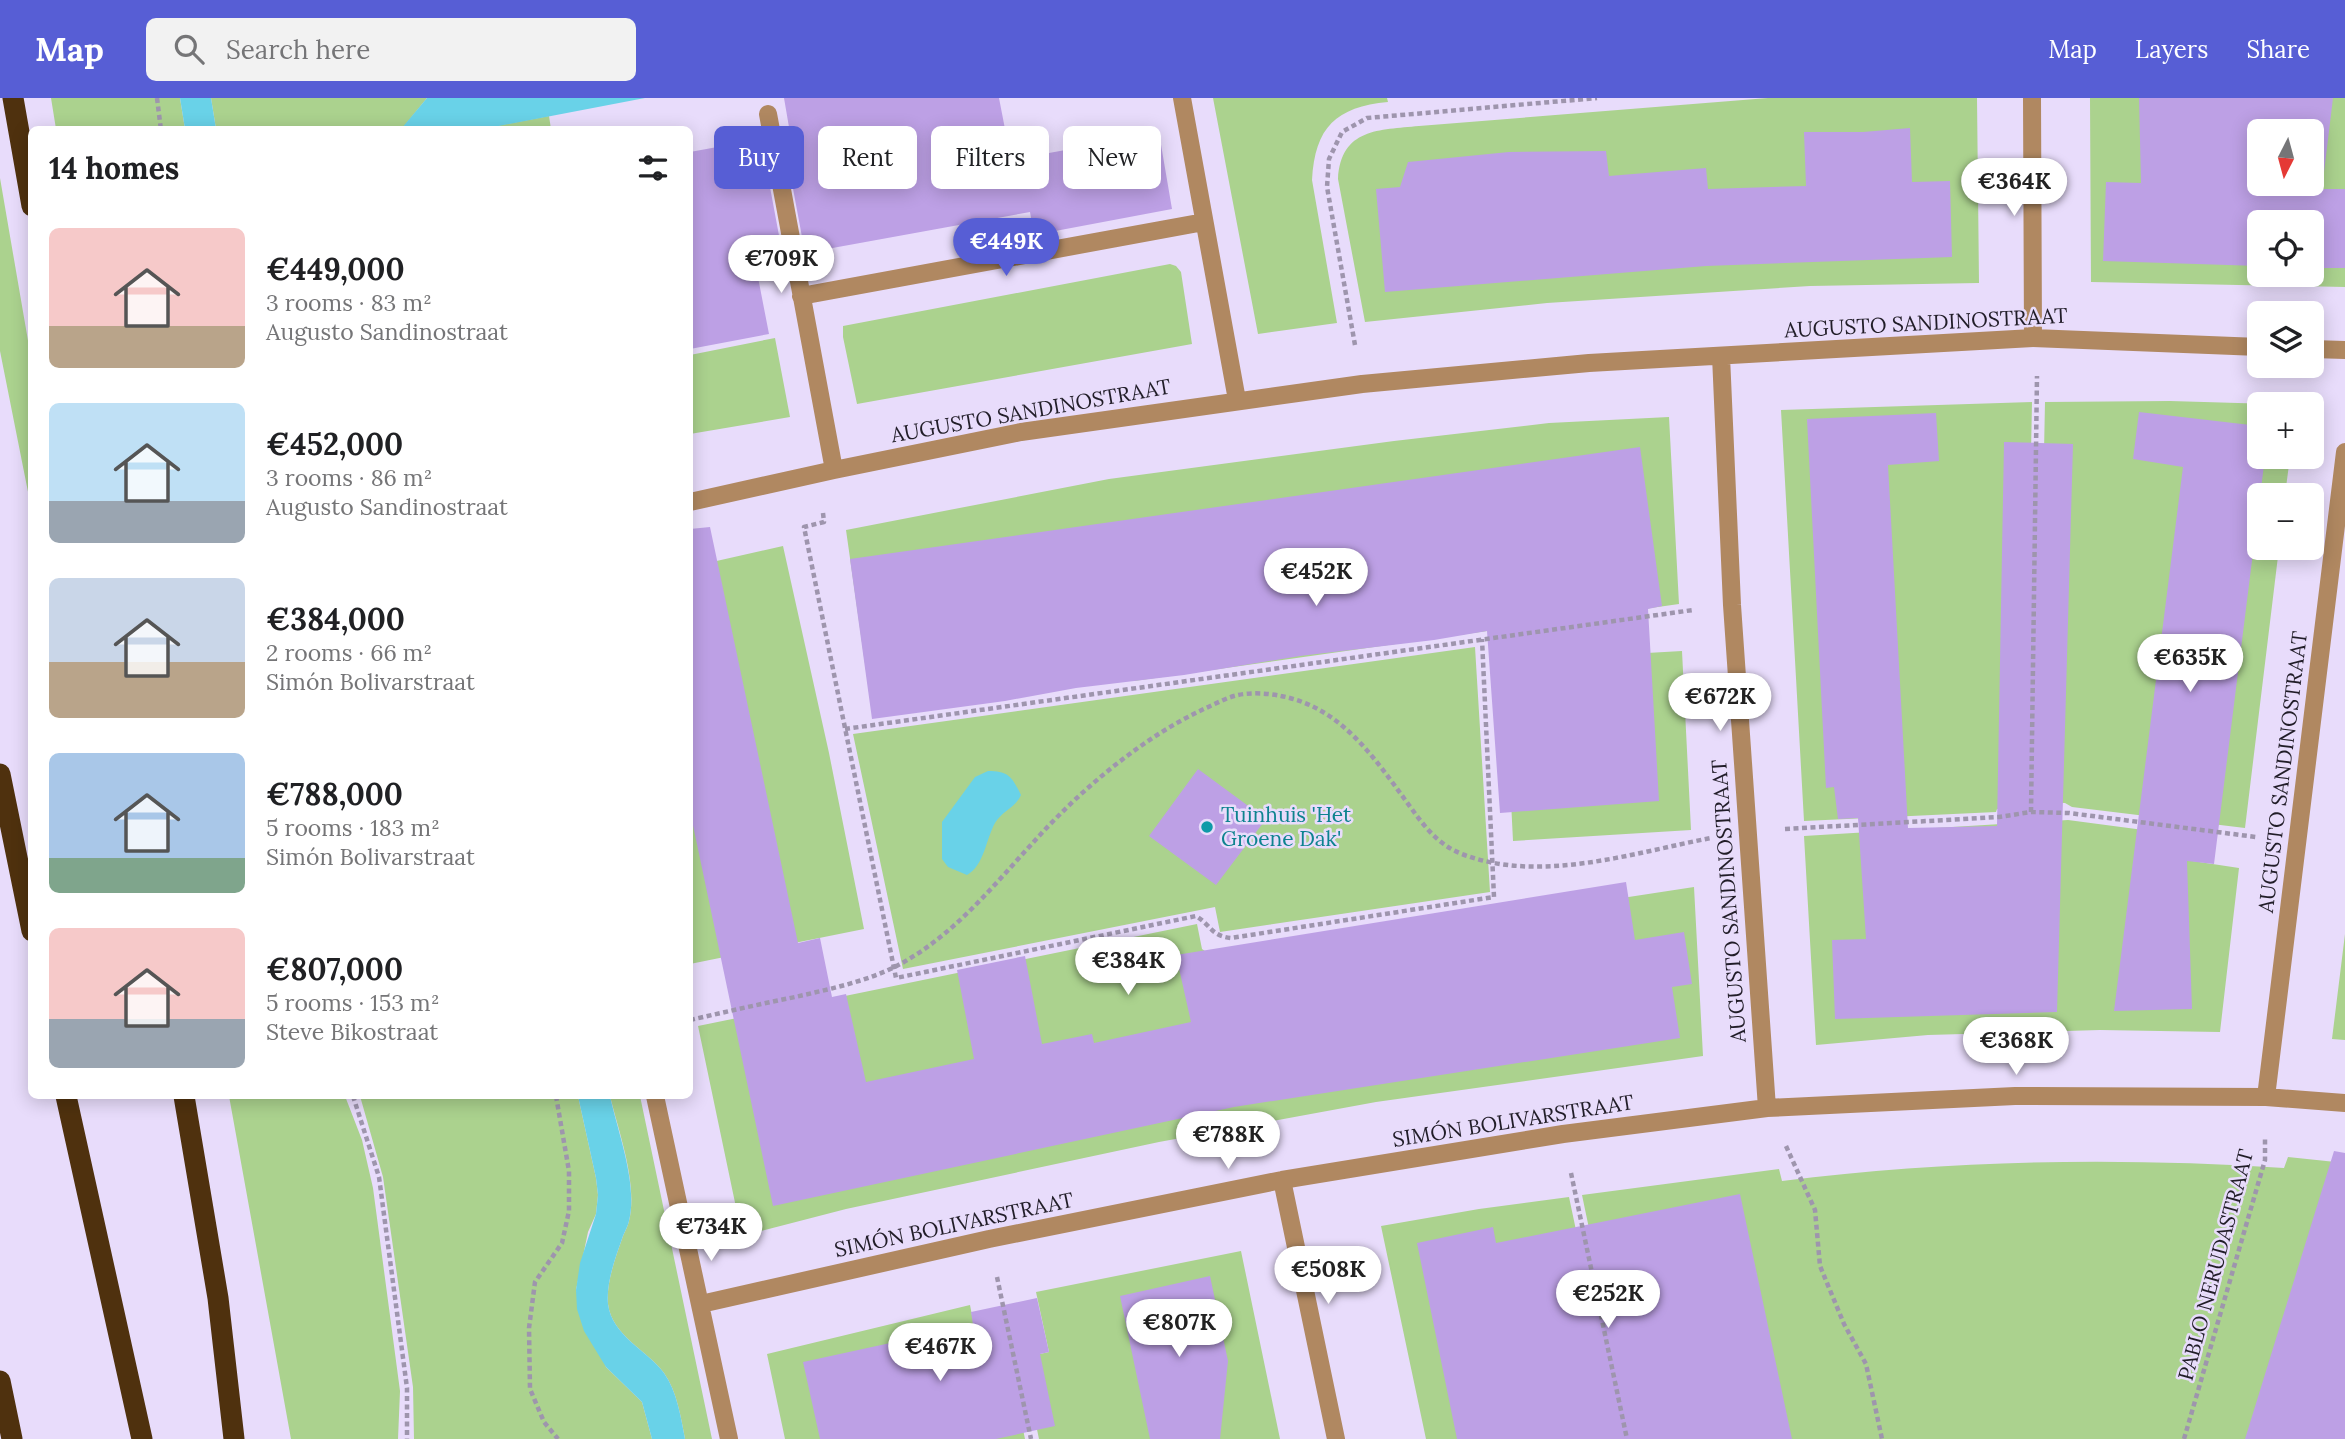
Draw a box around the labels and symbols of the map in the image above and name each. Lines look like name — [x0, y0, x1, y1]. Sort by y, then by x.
north arrow — [2247, 119, 2324, 196]
pin: €364K — [1965, 158, 2063, 218]
pin: €449K — [957, 218, 1055, 278]
pin: €709K — [732, 236, 830, 295]
street label: AUGUSTO SANDINOSTRAAT — [1783, 302, 2068, 343]
street label: AUGUSTO SANDINOSTRAAT — [888, 373, 1173, 449]
pin: €452K — [1267, 548, 1365, 608]
street label: AUGUSTO SANDINOSTRAAT — [2252, 630, 2313, 915]
pin: €635K — [2141, 634, 2239, 694]
pin: €672K — [1671, 674, 1769, 733]
street label: AUGUSTO SANDINOSTRAAT — [1705, 759, 1752, 1044]
place label: Tuinhuis 'Het Groene Dak' — [1221, 801, 1352, 852]
marker: Tuinhuis 'Het Groene Dak' — [1199, 819, 1215, 835]
pin: €384K — [1079, 937, 1177, 997]
pin: €368K — [1967, 1018, 2065, 1077]
street label: SIMÓN BOLIVARSTRAAT — [1390, 1088, 1635, 1153]
pin: €788K — [1179, 1112, 1277, 1171]
street label: PABLO NERUDASTRAAT — [2172, 1146, 2259, 1383]
street label: SIMÓN BOLIVARSTRAAT — [832, 1186, 1076, 1263]
pin: €734K — [662, 1204, 760, 1263]
pin: €508K — [1279, 1246, 1377, 1306]
pin: €252K — [1559, 1270, 1657, 1330]
pin: €807K — [1130, 1300, 1228, 1359]
pin: €467K — [891, 1324, 989, 1383]

